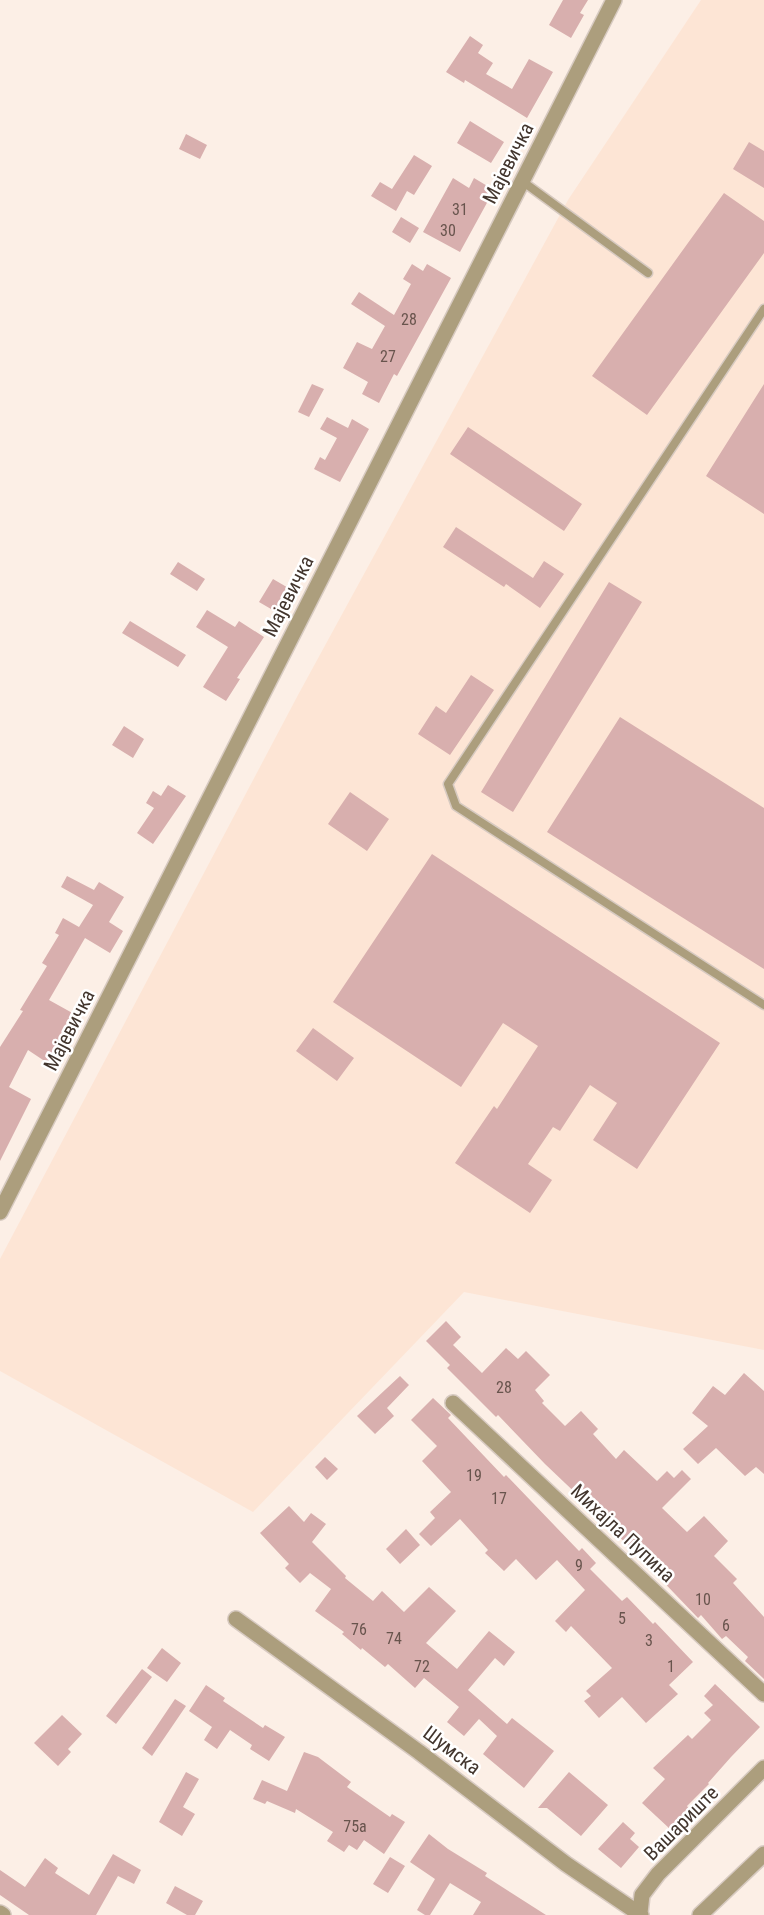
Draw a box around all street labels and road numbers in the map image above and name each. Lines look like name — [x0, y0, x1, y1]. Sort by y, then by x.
street label: Мајевичка — [477, 119, 539, 207]
street label: Мајевичка — [257, 552, 319, 640]
street label: Мајевичка — [38, 986, 100, 1074]
street label: Михајла Пупина — [566, 1479, 680, 1587]
street label: Шумска — [418, 1721, 486, 1779]
street label: Вашариште — [639, 1781, 723, 1865]

